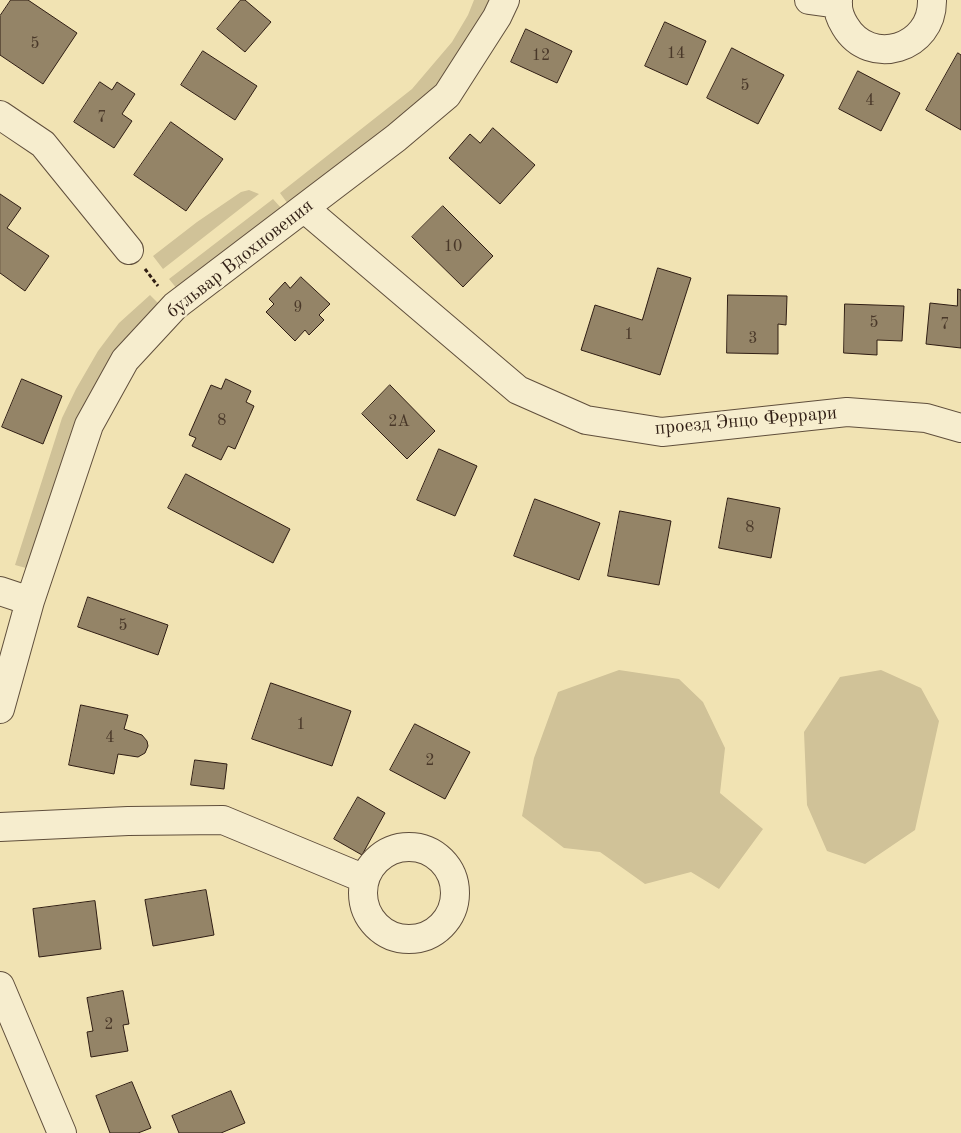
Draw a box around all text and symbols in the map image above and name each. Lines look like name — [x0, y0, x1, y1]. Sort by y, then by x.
house number: 5 — [30, 34, 40, 54]
house number: 14 — [667, 44, 685, 64]
house number: 12 — [532, 46, 550, 66]
house number: 5 — [740, 76, 750, 96]
house number: 4 — [865, 91, 875, 111]
house number: 7 — [97, 108, 107, 128]
street label: бульвар Вдохновения — [162, 195, 318, 323]
house number: 10 — [444, 237, 462, 257]
house number: 9 — [293, 298, 303, 318]
house number: 5 — [869, 313, 879, 333]
house number: 7 — [940, 315, 950, 335]
house number: 1 — [624, 325, 634, 345]
house number: 3 — [748, 329, 758, 349]
street label: проезд Энцо Феррари — [654, 402, 838, 440]
house number: 8 — [217, 411, 227, 431]
house number: 2А — [388, 412, 410, 432]
house number: 8 — [745, 518, 755, 538]
house number: 5 — [118, 616, 128, 636]
house number: 1 — [296, 715, 306, 735]
house number: 4 — [105, 728, 115, 748]
house number: 2 — [425, 751, 435, 771]
house number: 2 — [104, 1015, 114, 1035]

